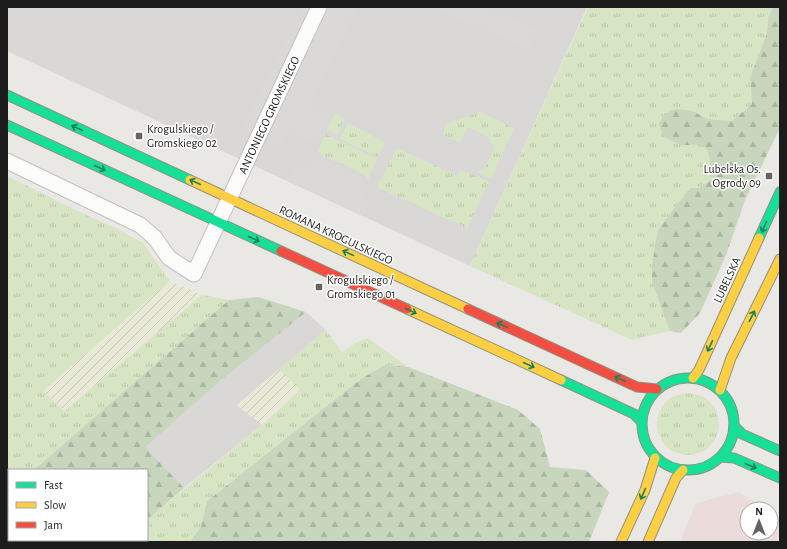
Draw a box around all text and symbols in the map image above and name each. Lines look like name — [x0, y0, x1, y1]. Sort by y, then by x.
street label: ANTONIEGO GROMSKIEGO — [236, 54, 302, 176]
place label: Krogulskiego / Gromskiego 02 — [147, 123, 217, 149]
one-way arrow — [71, 124, 83, 131]
marker: Krogulskiego / Gromskiego 02 — [134, 131, 144, 141]
place label: Lubelska Os. Ogrody 09 — [703, 163, 761, 190]
one-way arrow — [94, 165, 106, 172]
marker: Lubelska Os. Ogrody 09 — [764, 171, 774, 181]
one-way arrow — [189, 178, 201, 185]
street label: ROMANA KROGULSKIEGO — [277, 203, 395, 267]
one-way arrow — [760, 221, 767, 233]
one-way arrow — [248, 236, 260, 243]
one-way arrow — [342, 249, 354, 256]
street label: LUBELSKA — [711, 255, 743, 305]
place label: Krogulskiego / Gromskiego 01 — [327, 274, 396, 300]
marker: Krogulskiego / Gromskiego 01 — [314, 282, 324, 292]
one-way arrow — [404, 308, 416, 315]
one-way arrow — [749, 311, 756, 323]
one-way arrow — [496, 321, 508, 328]
one-way arrow — [706, 339, 713, 351]
one-way arrow — [522, 362, 534, 369]
one-way arrow — [614, 375, 626, 382]
one-way arrow — [744, 462, 756, 470]
legend — [8, 469, 148, 541]
text: Fast — [44, 479, 63, 491]
one-way arrow — [639, 488, 646, 500]
text: Slow — [44, 499, 66, 511]
north arrow — [739, 501, 779, 541]
text: N — [755, 506, 763, 517]
text: Jam — [44, 519, 63, 531]

